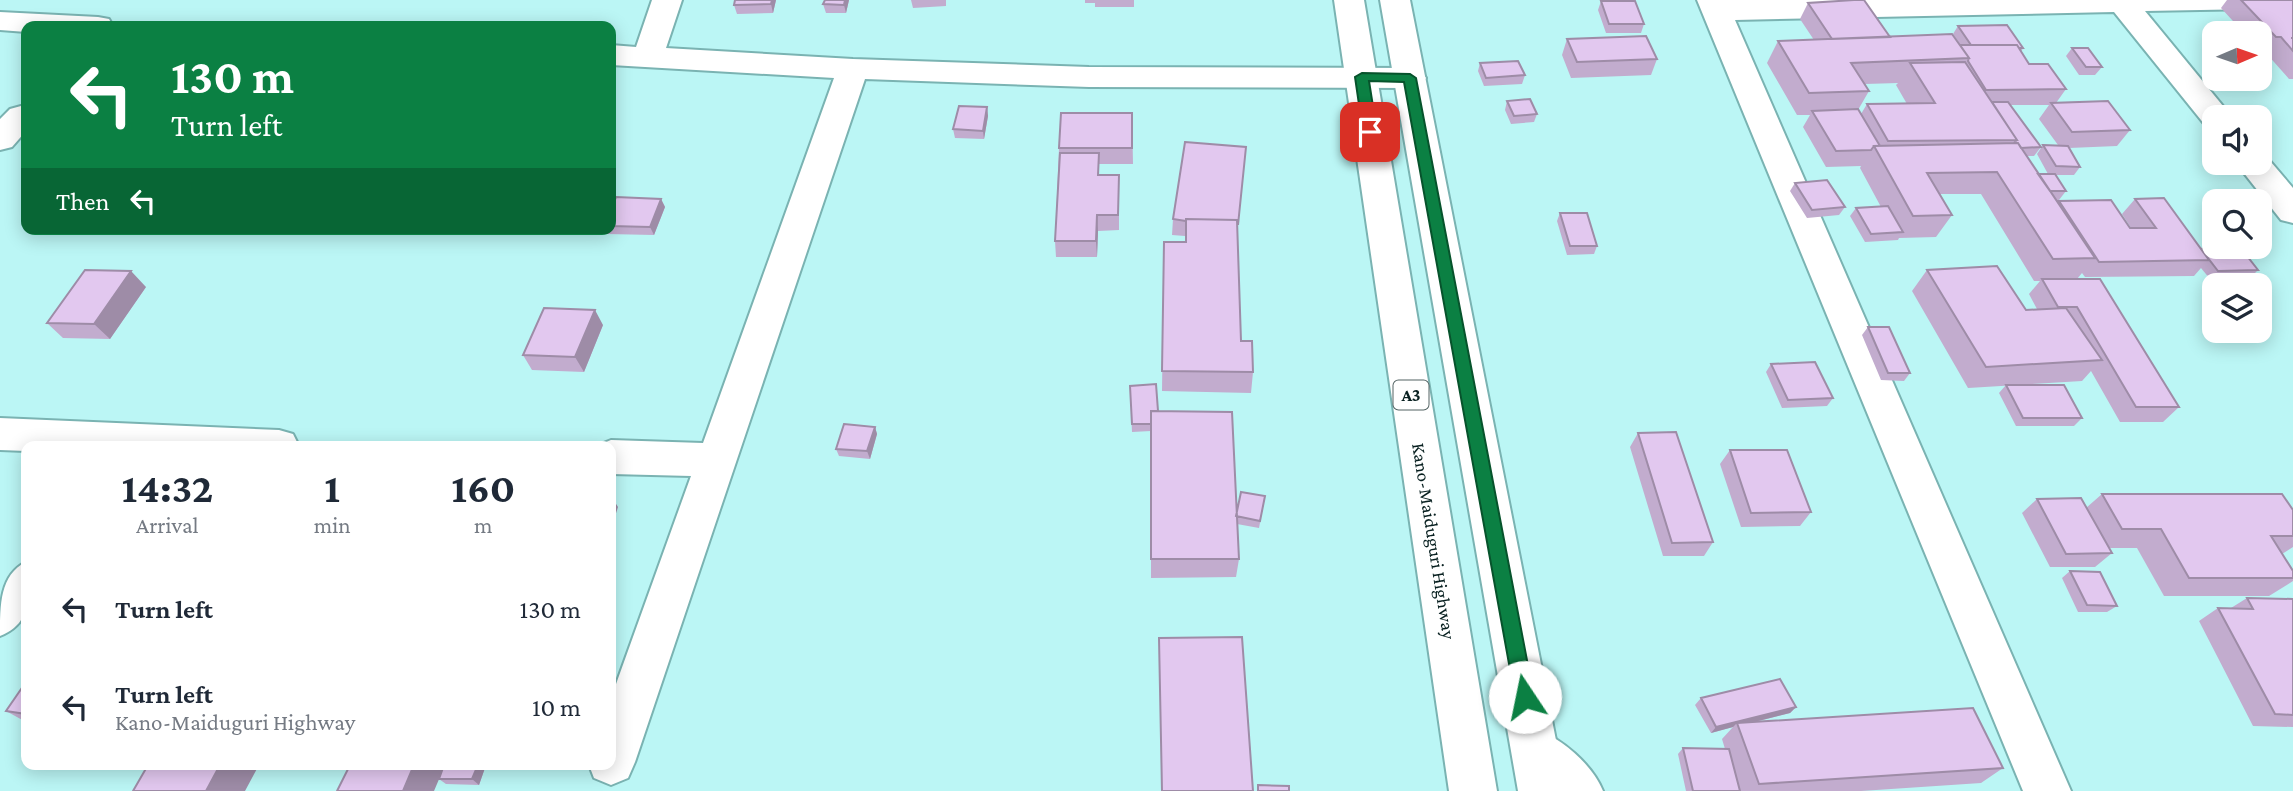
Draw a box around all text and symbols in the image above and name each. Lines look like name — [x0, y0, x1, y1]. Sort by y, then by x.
north arrow — [2202, 21, 2272, 91]
map controls — [2202, 21, 2272, 343]
icon: left — [56, 49, 147, 140]
text: 130 m — [171, 49, 294, 104]
pin — [1340, 102, 1400, 162]
button: sound — [2202, 105, 2272, 175]
text: Turn left — [171, 107, 282, 143]
icon: arrive — [1351, 113, 1389, 151]
icon: left — [124, 182, 162, 220]
text: Then — [56, 187, 110, 216]
button: search — [2202, 189, 2272, 259]
button: layers — [2202, 273, 2272, 343]
road number: A3 — [1394, 380, 1428, 410]
street label: Kano-Maiduguri Highway — [1408, 441, 1460, 641]
text: 14:32 — [122, 464, 213, 511]
text: 1 — [324, 464, 340, 511]
text: 160 — [451, 464, 515, 511]
text: Arrival — [136, 512, 199, 538]
text: min — [314, 512, 351, 538]
text: m — [474, 512, 493, 538]
icon: left — [56, 590, 94, 628]
text: Turn left — [115, 595, 213, 624]
text: 130 m — [520, 595, 581, 624]
position arrow — [1488, 660, 1562, 734]
text: Turn left — [115, 680, 213, 709]
icon: left — [56, 688, 94, 726]
text: 10 m — [532, 693, 581, 722]
text: Kano-Maiduguri Highway — [115, 709, 355, 735]

